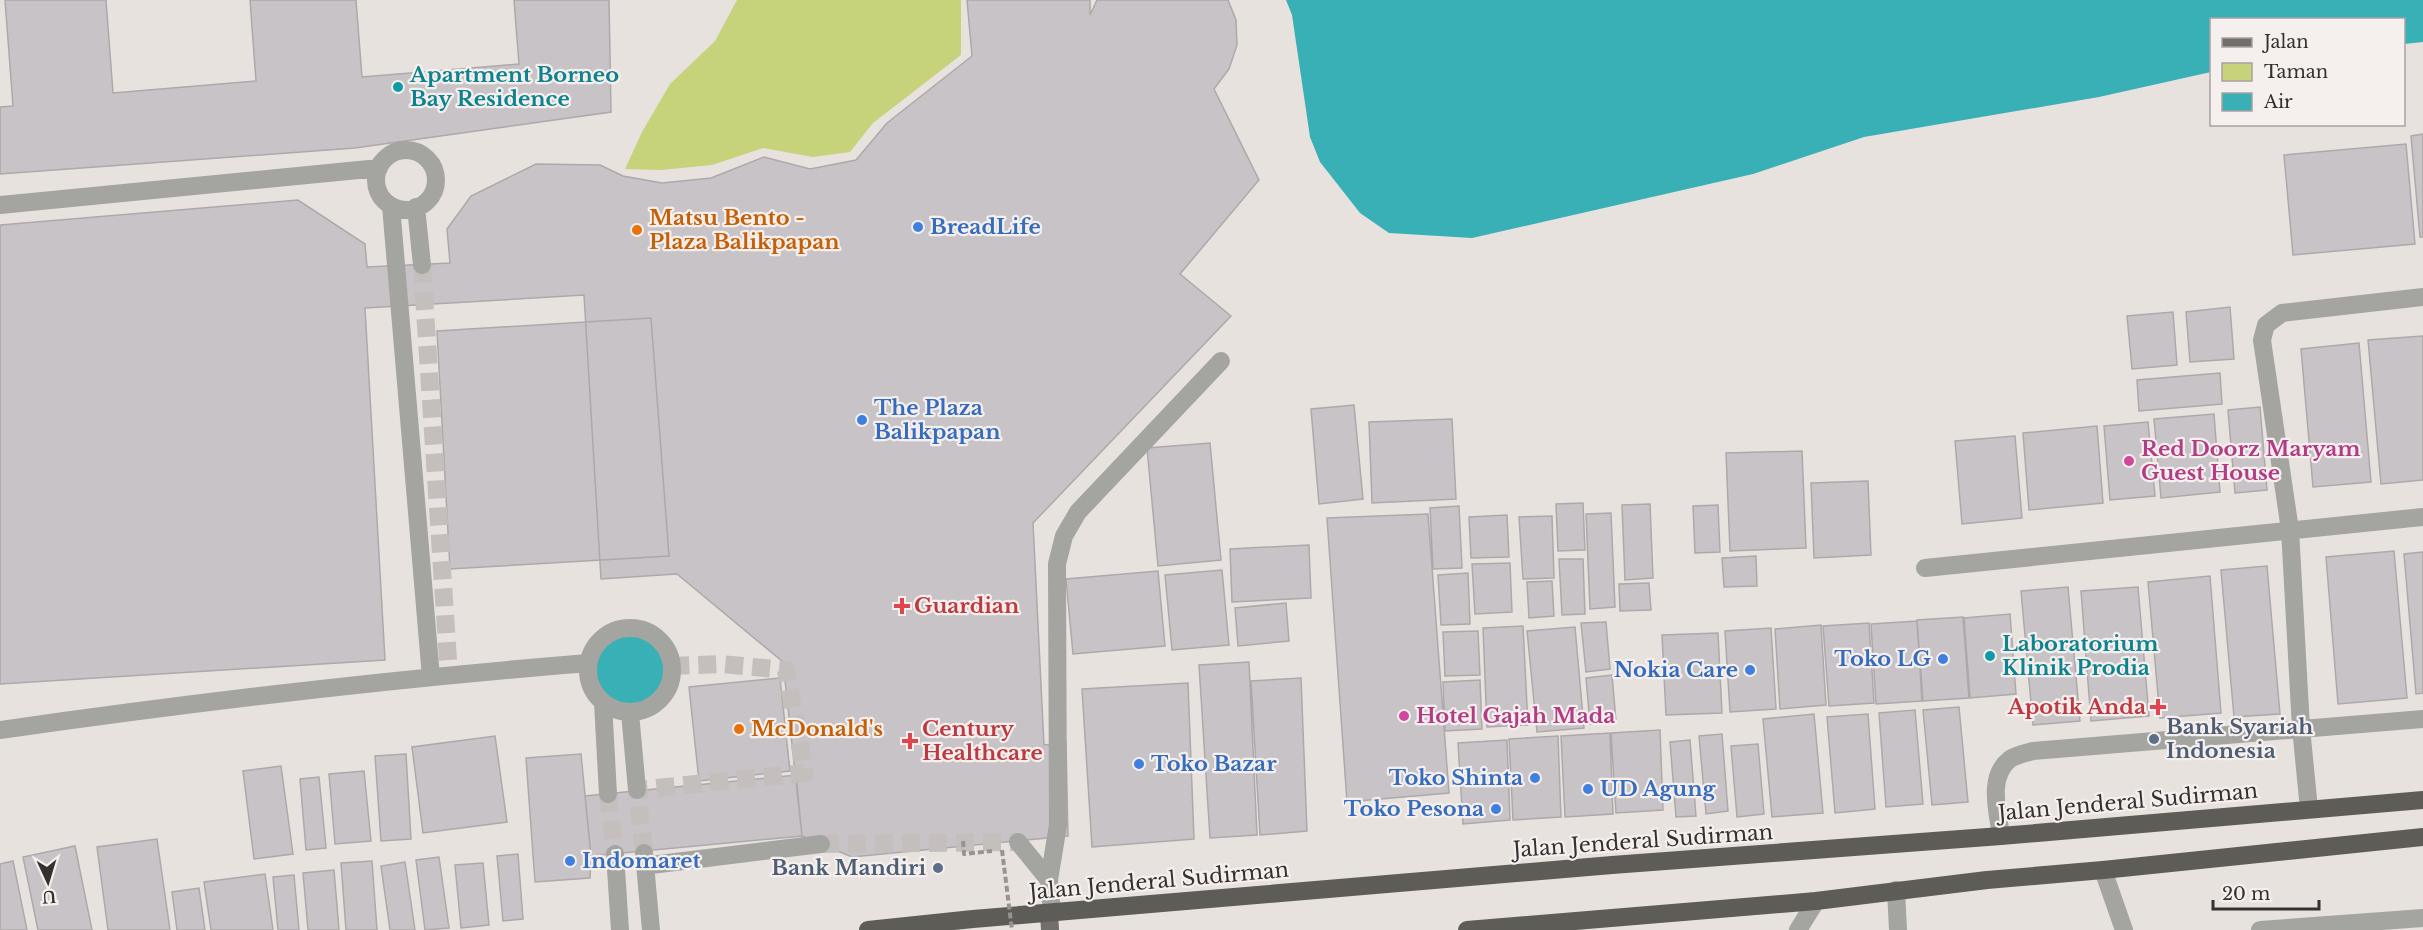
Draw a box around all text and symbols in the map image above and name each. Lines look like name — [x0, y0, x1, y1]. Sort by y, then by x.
legend — [2210, 18, 2405, 126]
text: Jalan — [2262, 31, 2309, 53]
text: Taman — [2264, 61, 2328, 83]
place label: Apartment Borneo Bay Residence — [409, 62, 619, 112]
marker: Apartment Borneo Bay Residence — [391, 80, 405, 94]
text: Air — [2263, 91, 2293, 113]
place label: Matsu Bento - Plaza Balikpapan — [649, 205, 840, 255]
place label: BreadLife — [930, 214, 1041, 240]
marker: BreadLife — [911, 220, 925, 234]
marker: Matsu Bento - Plaza Balikpapan — [630, 223, 644, 237]
place label: The Plaza Balikpapan — [874, 395, 1000, 445]
marker: The Plaza Balikpapan — [855, 413, 869, 427]
place label: Red Doorz Maryam Guest House — [2141, 436, 2361, 486]
marker: Red Doorz Maryam Guest House — [2122, 454, 2136, 468]
place label: Guardian — [914, 593, 1019, 619]
marker: Guardian — [895, 599, 909, 613]
place label: Laboratorium Klinik Prodia — [2002, 631, 2158, 681]
place label: Toko LG — [1834, 646, 1932, 672]
marker: Laboratorium Klinik Prodia — [1983, 649, 1997, 663]
marker: Toko LG — [1936, 652, 1950, 666]
place label: Nokia Care — [1614, 657, 1738, 683]
marker: Nokia Care — [1743, 663, 1757, 677]
place label: Apotik Anda — [2007, 694, 2146, 720]
marker: Apotik Anda — [2151, 700, 2165, 714]
place label: Hotel Gajah Mada — [1416, 703, 1615, 729]
marker: Hotel Gajah Mada — [1397, 709, 1411, 723]
place label: Bank Syariah Indonesia — [2166, 714, 2313, 764]
place label: McDonald's — [751, 716, 883, 742]
place label: Century Healthcare — [922, 716, 1043, 766]
marker: McDonald's — [732, 722, 746, 736]
marker: Bank Syariah Indonesia — [2147, 732, 2161, 746]
marker: Century Healthcare — [903, 734, 917, 748]
place label: Toko Bazar — [1151, 751, 1277, 777]
marker: Toko Bazar — [1132, 757, 1146, 771]
place label: Toko Shinta — [1389, 765, 1523, 791]
marker: Toko Shinta — [1528, 771, 1542, 785]
place label: UD Agung — [1600, 776, 1716, 802]
street label: Jalan Jenderal Sudirman — [1994, 778, 2259, 827]
marker: UD Agung — [1581, 782, 1595, 796]
place label: Toko Pesona — [1344, 796, 1484, 822]
marker: Toko Pesona — [1489, 802, 1503, 816]
street label: Jalan Jenderal Sudirman — [1509, 819, 1774, 863]
place label: Indomaret — [582, 848, 701, 874]
north arrow — [18, 852, 78, 912]
marker: Indomaret — [563, 854, 577, 868]
place label: Bank Mandiri — [771, 855, 926, 881]
street label: Jalan Jenderal Sudirman — [1025, 857, 1290, 906]
marker: Bank Mandiri — [931, 861, 945, 875]
scale bar — [2213, 873, 2320, 911]
text: 20 m — [2222, 883, 2270, 905]
text: U — [41, 886, 57, 907]

